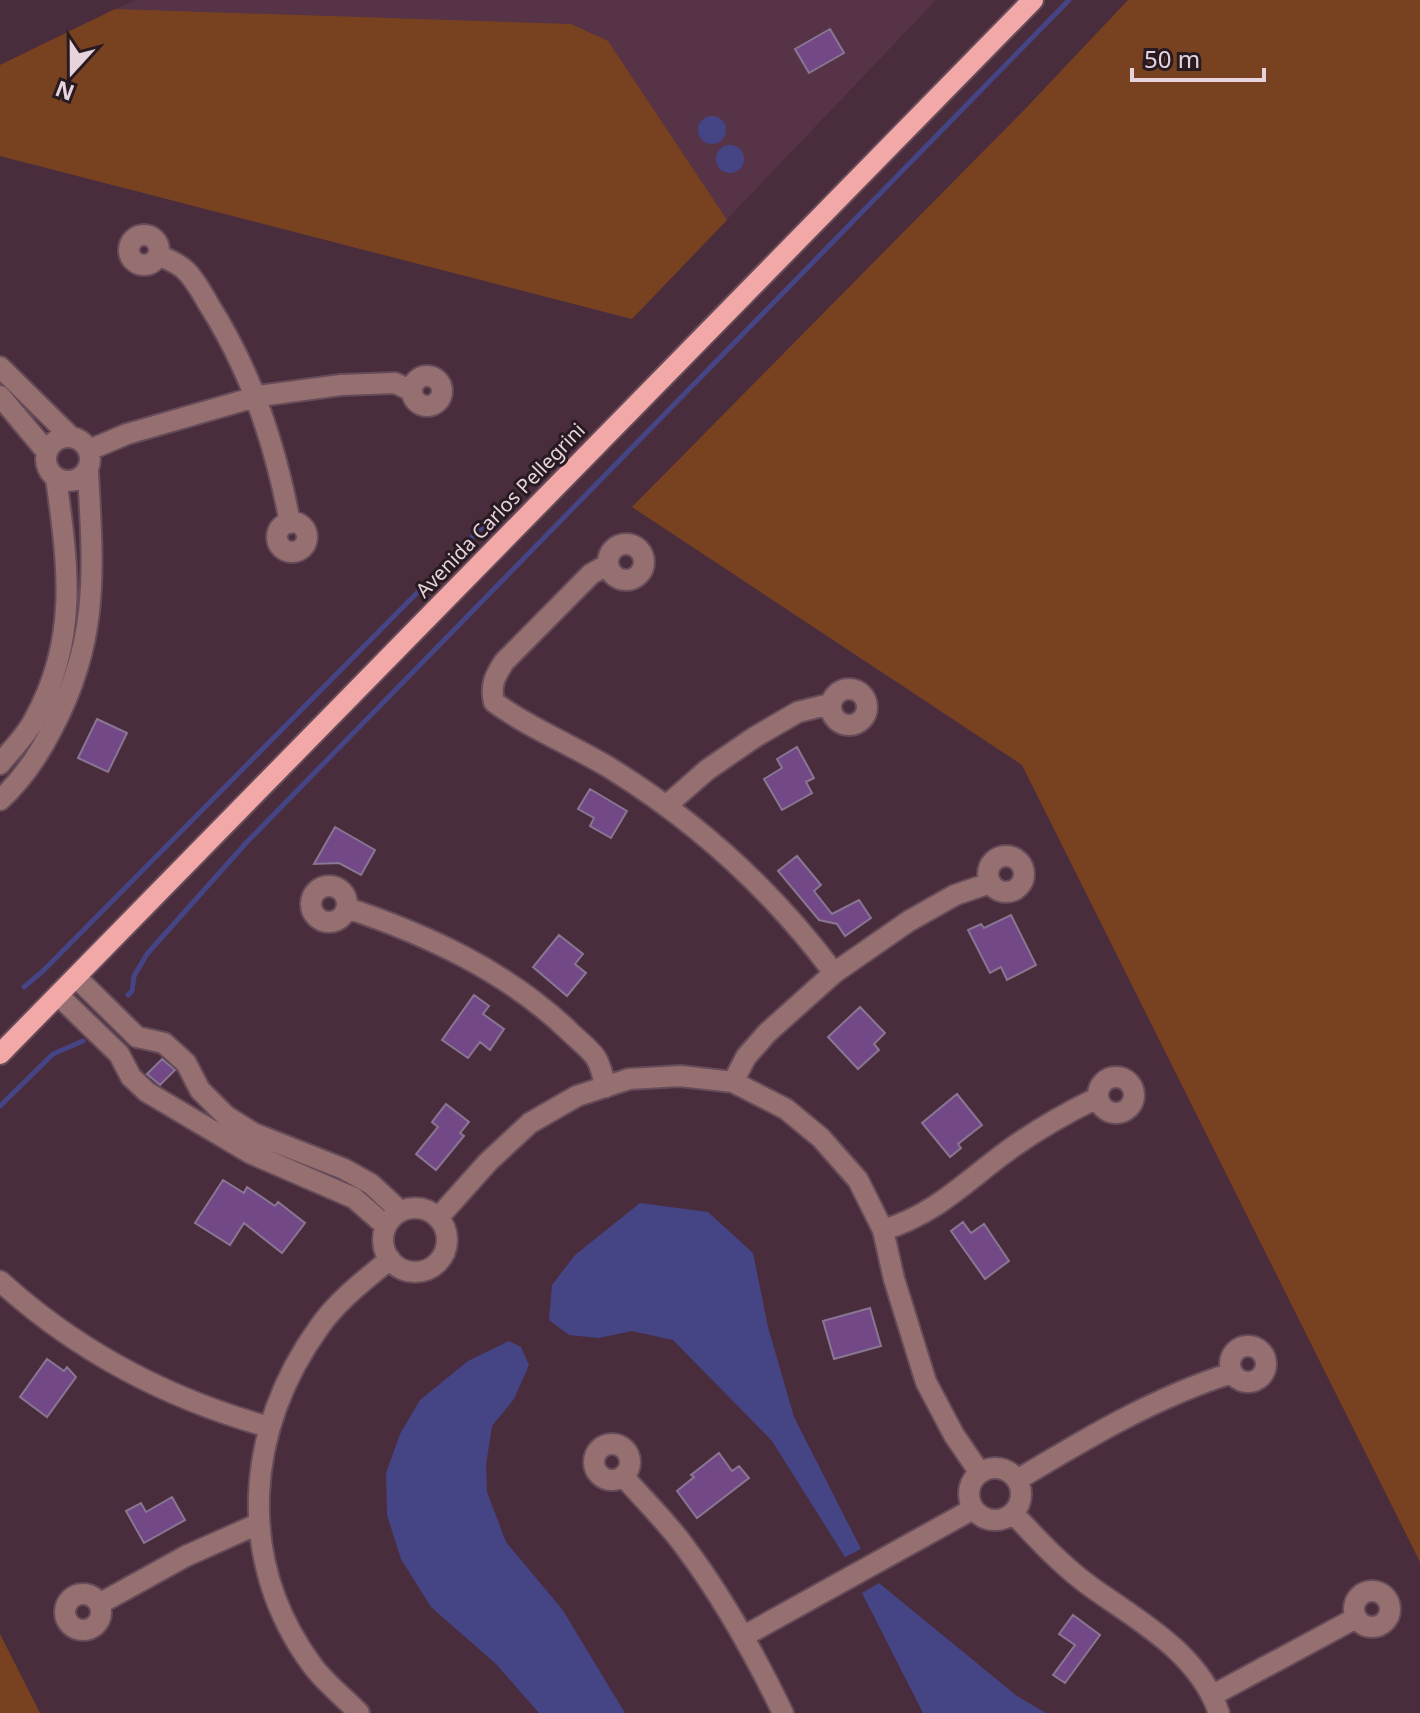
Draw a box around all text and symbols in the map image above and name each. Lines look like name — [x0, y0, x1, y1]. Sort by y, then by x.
north arrow — [32, 32, 112, 112]
scale bar — [1132, 32, 1264, 82]
text: 50 m — [1144, 42, 1200, 75]
text: N — [51, 74, 78, 109]
street label: Avenida Carlos Pellegrini — [409, 417, 591, 603]

